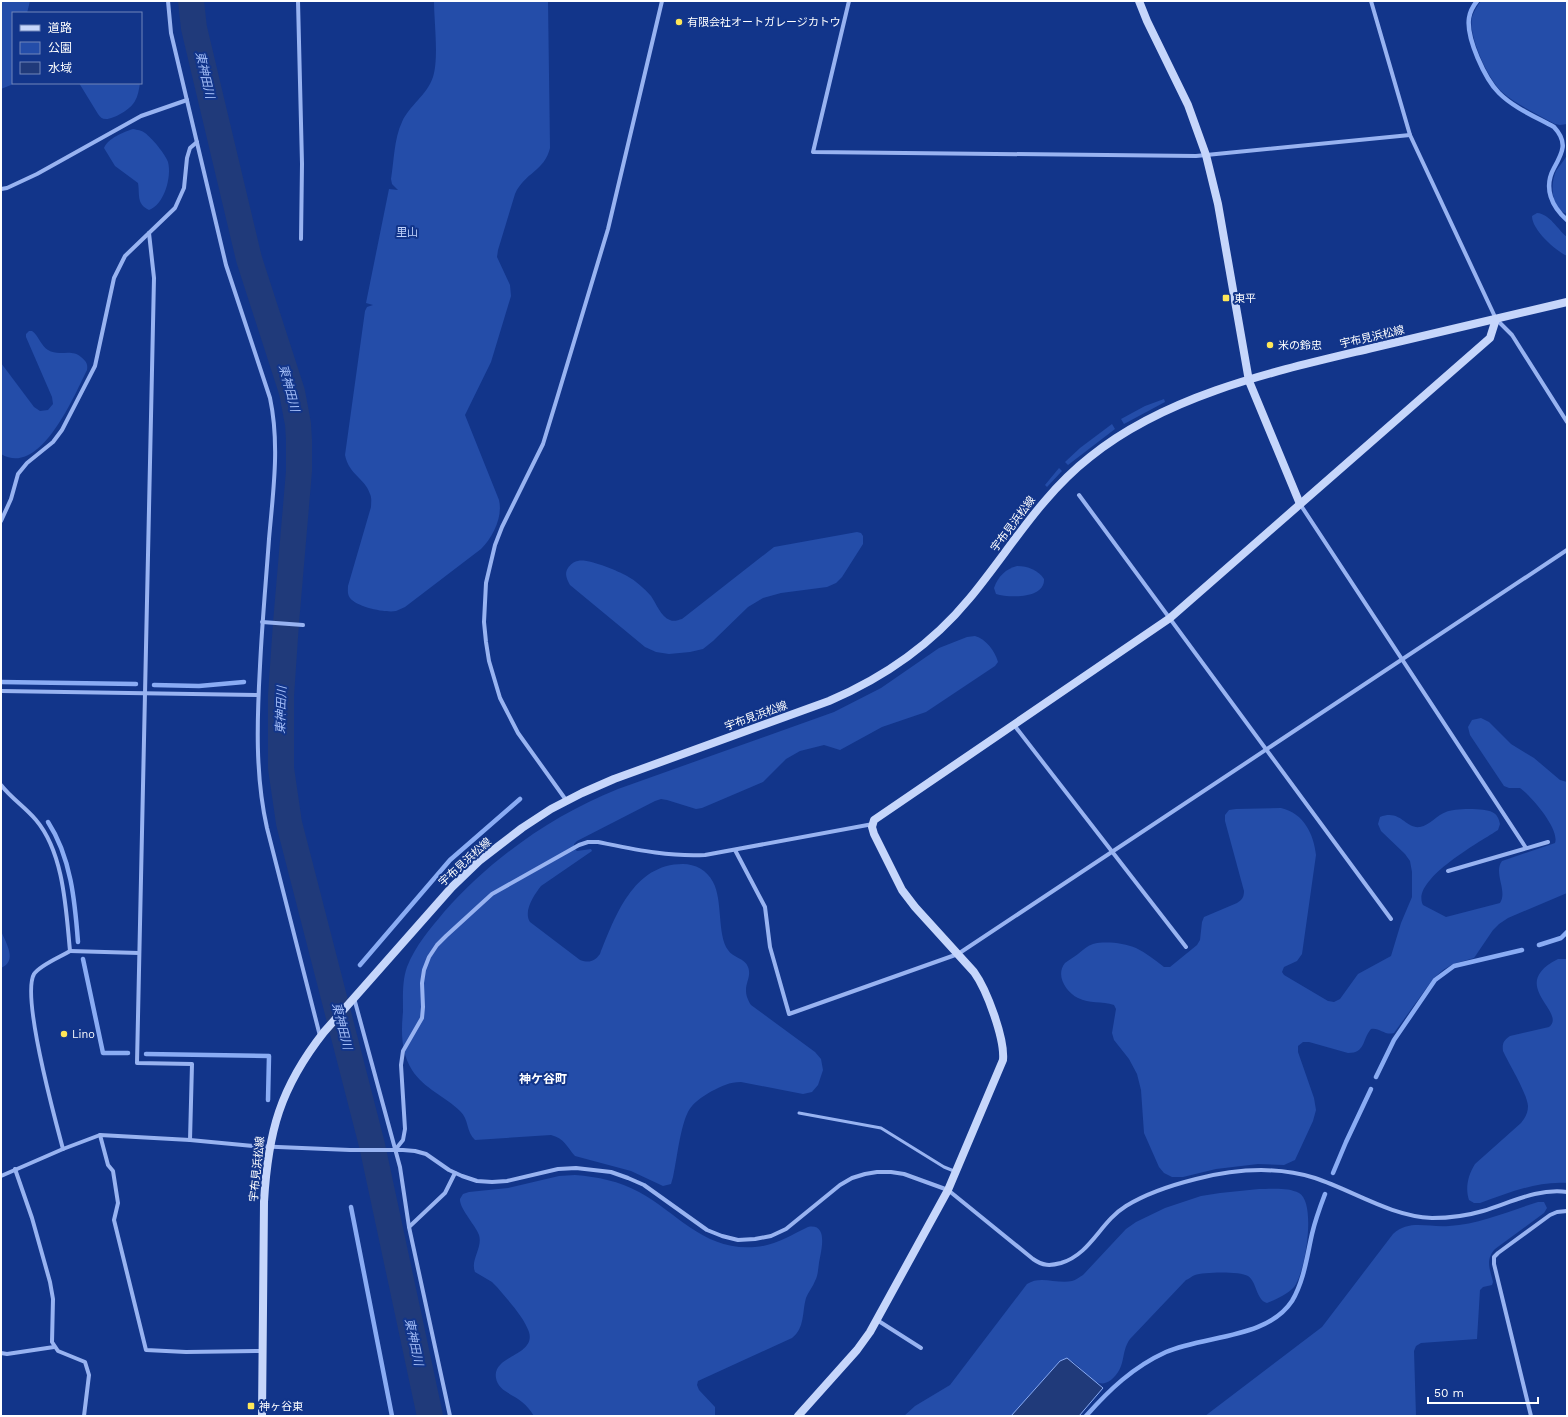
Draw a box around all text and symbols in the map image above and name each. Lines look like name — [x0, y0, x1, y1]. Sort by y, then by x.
legend — [12, 12, 142, 84]
place label: 有限会社オートガレージカトウ — [687, 16, 841, 29]
marker: 有限会社オートガレージカトウ — [674, 17, 684, 27]
text: 道路 — [48, 21, 72, 35]
text: 公園 — [48, 41, 72, 55]
water label: 東神田川 — [193, 50, 218, 102]
text: 水域 — [48, 61, 72, 75]
park label: 里山 — [396, 226, 418, 239]
place label: 東平 — [1234, 292, 1256, 305]
marker: 東平 — [1221, 293, 1231, 303]
street label: 宇布見浜松線 — [1338, 323, 1406, 351]
place label: 米の鈴忠 — [1278, 339, 1322, 352]
marker: 米の鈴忠 — [1265, 340, 1275, 350]
water label: 東神田川 — [276, 363, 302, 415]
street label: 宇布見浜松線 — [988, 494, 1038, 554]
water label: 東神田川 — [273, 684, 289, 734]
street label: 宇布見浜松線 — [723, 699, 789, 733]
street label: 宇布見浜松線 — [436, 835, 494, 889]
water label: 東神田川 — [329, 1001, 355, 1053]
place label: Lino — [72, 1028, 95, 1041]
marker: Lino — [59, 1029, 69, 1039]
district label: 神ケ谷町 — [519, 1072, 567, 1086]
street label: 宇布見浜松線 — [247, 1136, 267, 1202]
water label: 東神田川 — [402, 1317, 426, 1369]
scale bar — [1428, 1379, 1538, 1405]
text: 50 m — [1434, 1386, 1464, 1400]
place label: 神ヶ谷東 — [259, 1400, 303, 1413]
marker: 神ヶ谷東 — [246, 1401, 256, 1411]

